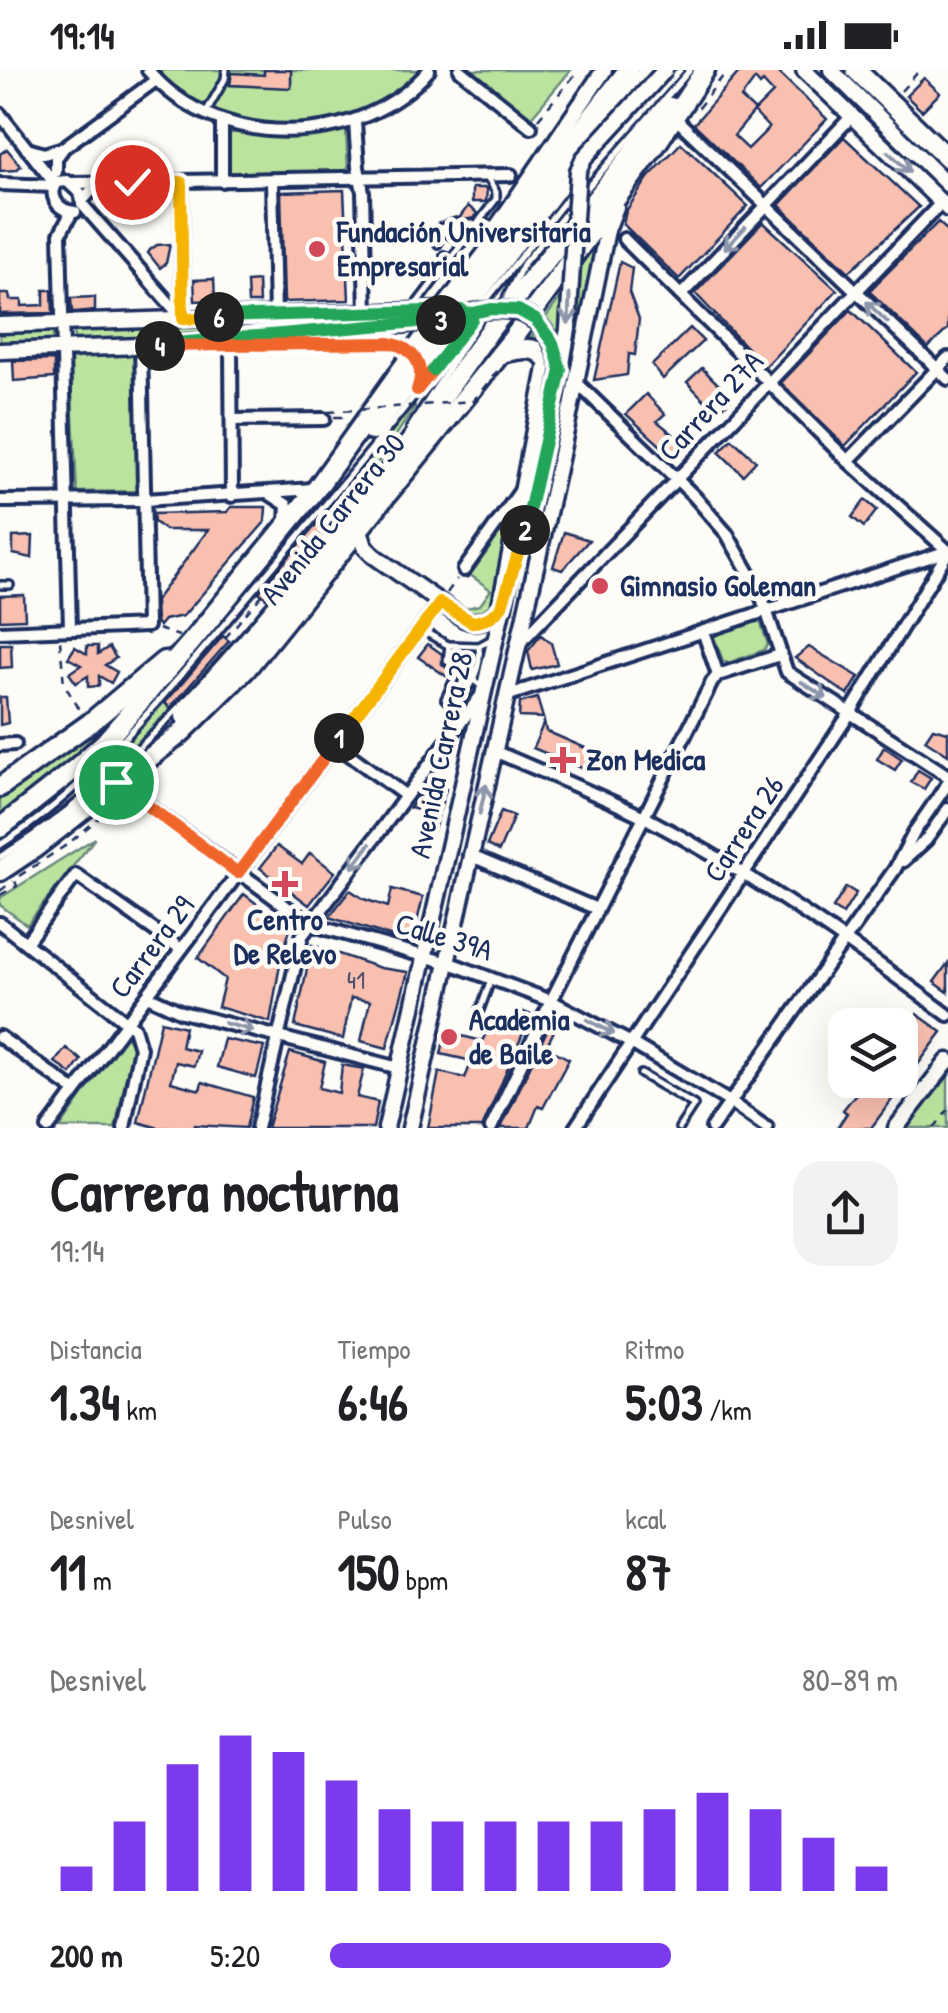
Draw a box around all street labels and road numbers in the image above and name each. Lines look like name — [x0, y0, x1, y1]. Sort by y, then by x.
street label: Carrera 27A — [649, 341, 772, 469]
street label: Avenida Carrera 30 — [251, 424, 414, 612]
street label: Avenida Carrera 28 — [399, 648, 481, 862]
street label: Carrera 26 — [694, 767, 792, 889]
street label: Carrera 29 — [100, 887, 203, 1006]
street label: Calle 39A — [391, 902, 498, 970]

